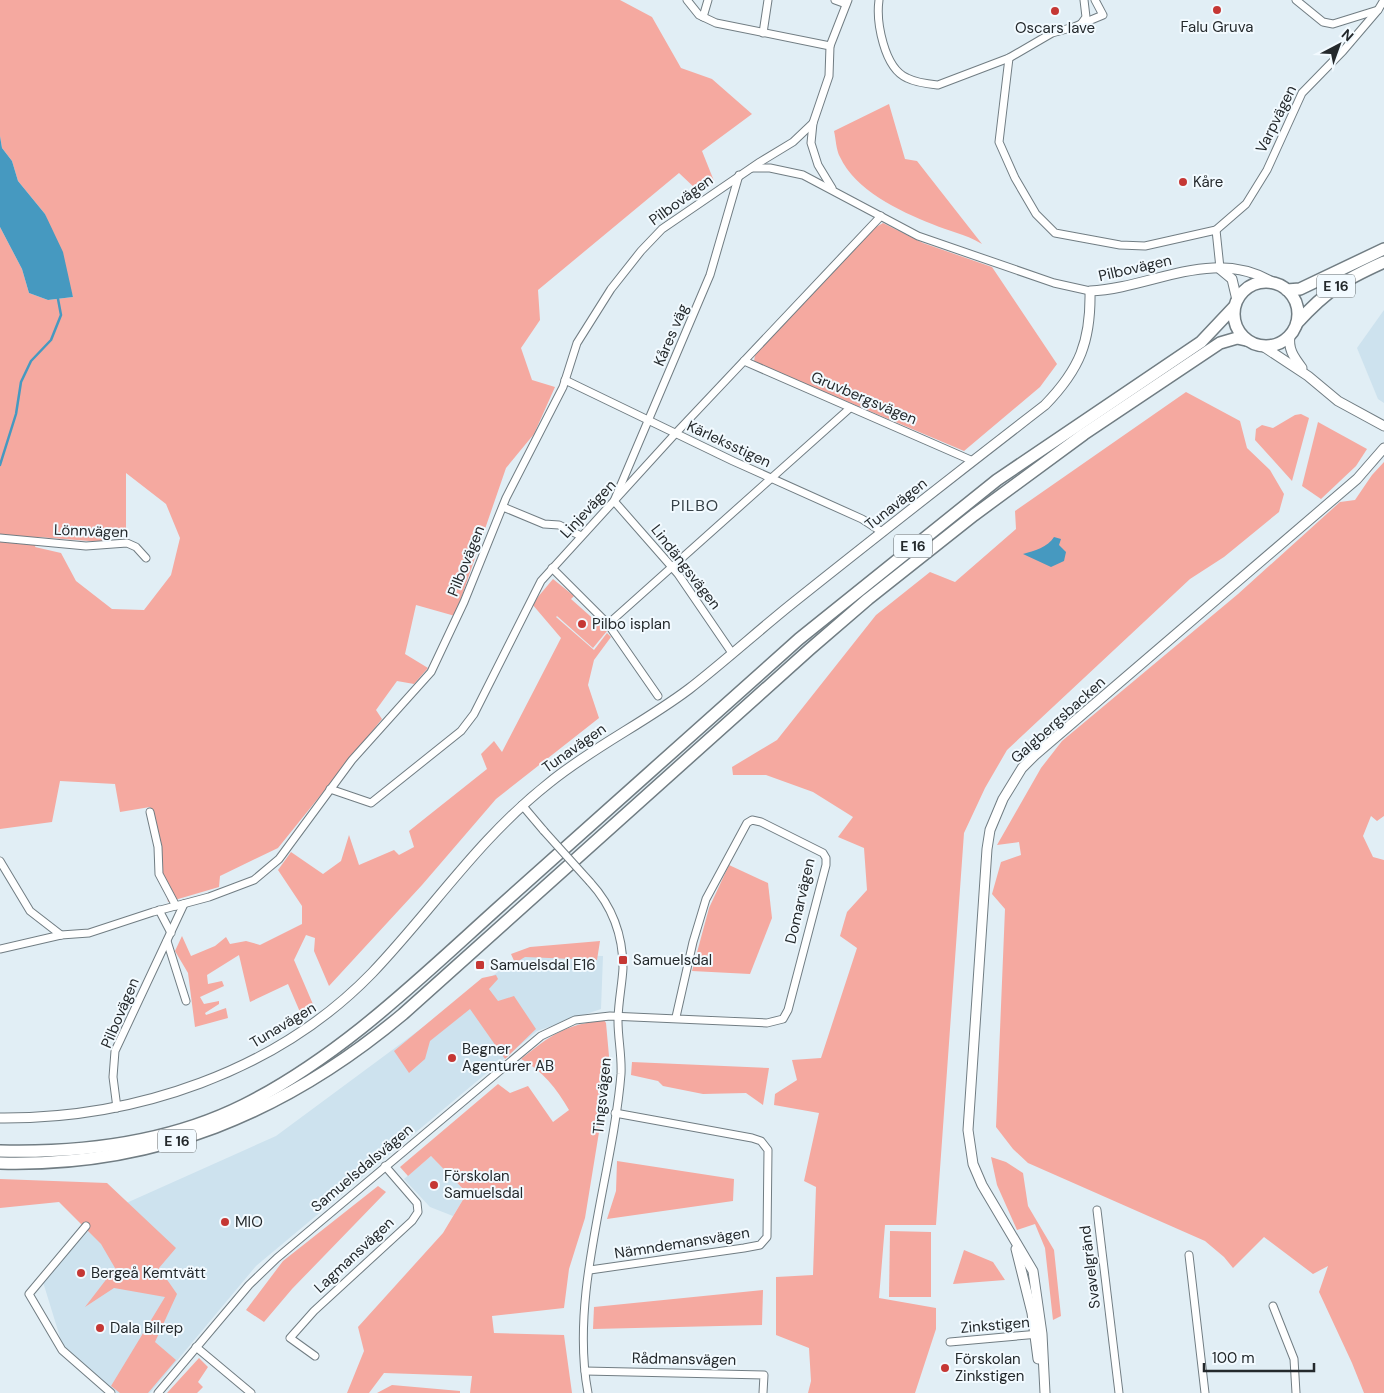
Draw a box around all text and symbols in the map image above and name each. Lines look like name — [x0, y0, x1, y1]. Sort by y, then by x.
marker: Falu Gruva — [1211, 4, 1223, 16]
marker: Oscars lave — [1049, 5, 1061, 17]
place label: Falu Gruva — [1181, 17, 1253, 37]
place label: Oscars lave — [1015, 18, 1095, 38]
north arrow — [1314, 20, 1364, 70]
text: N — [1338, 25, 1357, 45]
street label: Varpvägen — [1251, 82, 1301, 156]
street label: Pilbovägen — [645, 170, 717, 230]
place label: Kåre — [1193, 172, 1223, 192]
marker: Kåre — [1177, 176, 1189, 188]
street label: Pilbovägen — [1096, 250, 1174, 286]
road number: E 16 — [1317, 274, 1355, 298]
street label: Kåres väg — [649, 301, 693, 369]
street label: Gruvbergsvägen — [808, 367, 920, 429]
street label: Kärleksstigen — [684, 416, 774, 472]
street label: Tunavägen — [861, 473, 931, 535]
street label: Linjevägen — [556, 476, 620, 542]
district label: PILBO — [671, 495, 719, 516]
street label: Lönnvägen — [53, 520, 129, 542]
street label: Lindängsvägen — [647, 520, 725, 614]
street label: Pilbovägen — [443, 523, 489, 599]
road number: E 16 — [894, 534, 932, 558]
place label: Pilbo isplan — [592, 614, 671, 634]
marker: Pilbo isplan — [576, 618, 588, 630]
street label: Galgbergsbacken — [1006, 672, 1110, 768]
street label: Tunavägen — [538, 719, 610, 777]
street label: Domarvägen — [780, 856, 820, 946]
place label: Samuelsdal — [633, 950, 712, 970]
marker: Samuelsdal — [617, 954, 629, 966]
place label: Samuelsdal E16 — [490, 955, 596, 975]
marker: Samuelsdal E16 — [474, 959, 486, 971]
street label: Pilbovägen — [96, 975, 144, 1051]
street label: Tunavägen — [246, 997, 320, 1053]
place label: Begner Agenturer AB — [462, 1039, 554, 1076]
marker: Begner Agenturer AB — [446, 1052, 458, 1064]
street label: Tingsvägen — [588, 1057, 616, 1135]
street label: Samuelsdalsvägen — [307, 1119, 417, 1217]
road number: E 16 — [158, 1130, 196, 1152]
place label: Förskolan Samuelsdal — [444, 1166, 523, 1203]
marker: Förskolan Samuelsdal — [428, 1179, 440, 1191]
place label: MIO — [235, 1212, 263, 1232]
street label: Lagmansvägen — [310, 1213, 398, 1297]
marker: MIO — [219, 1216, 231, 1228]
street label: Nämndemansvägen — [613, 1222, 751, 1264]
street label: Svavelgränd — [1075, 1224, 1105, 1310]
place label: Bergeå Kemtvätt — [91, 1263, 206, 1283]
marker: Bergeå Kemtvätt — [75, 1267, 87, 1279]
street label: Zinkstigen — [960, 1312, 1030, 1338]
place label: Dala Bilrep — [110, 1318, 183, 1338]
marker: Dala Bilrep — [94, 1322, 106, 1334]
scale bar — [1204, 1340, 1314, 1372]
street label: Rådmansvägen — [632, 1348, 736, 1370]
text: 100 m — [1212, 1348, 1255, 1368]
place label: Förskolan Zinkstigen — [955, 1349, 1024, 1386]
marker: Förskolan Zinkstigen — [939, 1362, 951, 1374]

